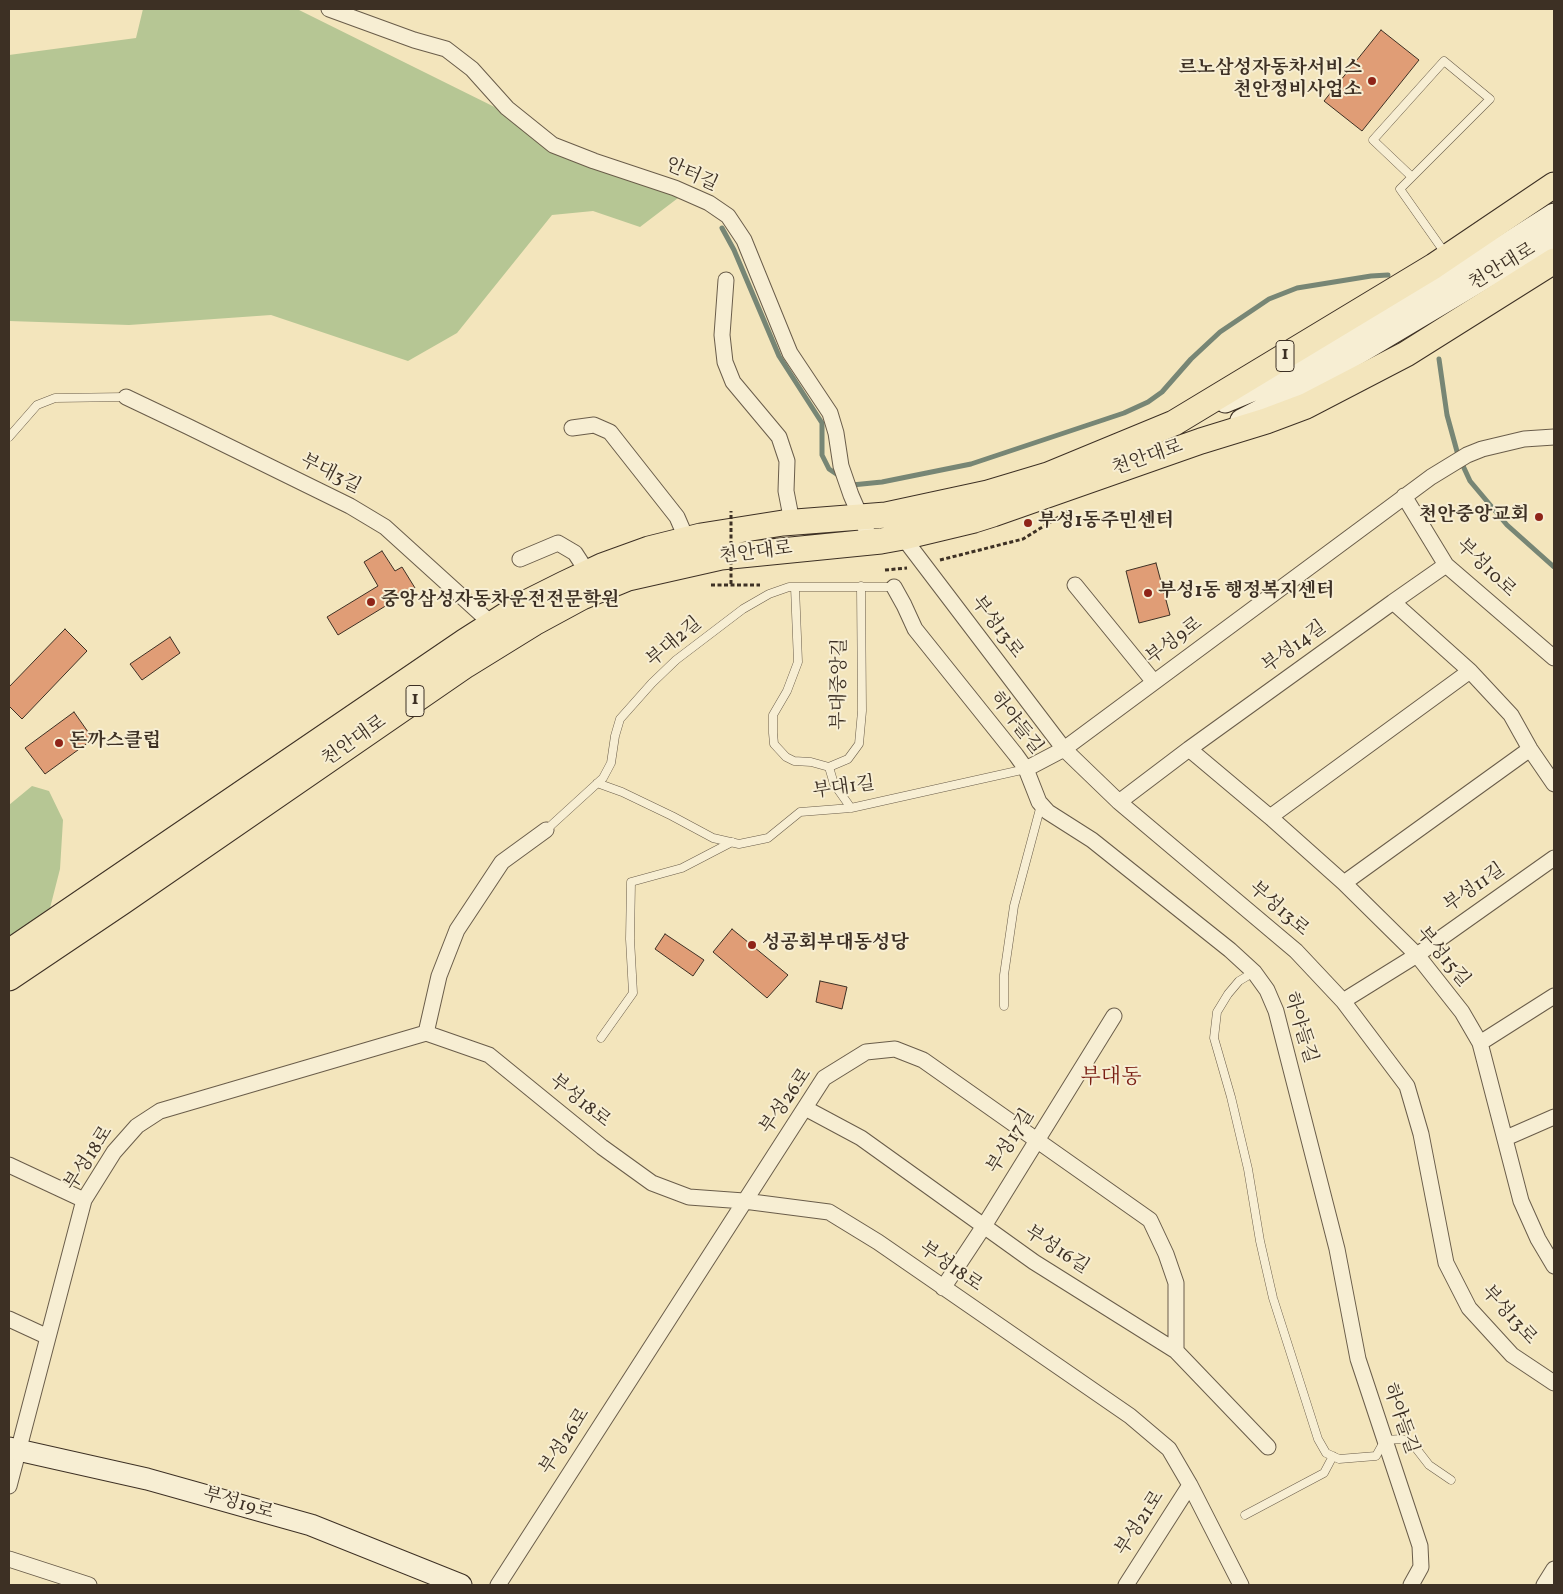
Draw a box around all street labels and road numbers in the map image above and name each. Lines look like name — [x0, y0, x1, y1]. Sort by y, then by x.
street label: 안터길 — [661, 154, 721, 198]
street label: 천안대로 — [1466, 239, 1540, 297]
road number: 1 — [1276, 341, 1294, 372]
street label: 천안대로 — [1110, 436, 1186, 482]
street label: 부대3길 — [296, 450, 364, 500]
street label: 부성10로 — [1451, 535, 1519, 603]
street label: 천안대로 — [718, 538, 794, 570]
street label: 부성13로 — [965, 592, 1027, 664]
street label: 부대2길 — [643, 613, 707, 673]
street label: 부성9로 — [1142, 613, 1208, 671]
street label: 부성14길 — [1258, 617, 1332, 679]
street label: 부대중앙길 — [829, 638, 853, 730]
road number: 1 — [406, 686, 424, 716]
street label: 하야들길 — [983, 688, 1047, 760]
street label: 천안대로 — [318, 712, 392, 772]
street label: 부대1길 — [812, 773, 876, 805]
street label: 부성11길 — [1440, 860, 1510, 918]
street label: 부성13로 — [1243, 878, 1313, 942]
street label: 부성15길 — [1410, 923, 1474, 993]
street label: 하야들길 — [1277, 990, 1321, 1066]
street label: 부성26로 — [756, 1065, 818, 1139]
street label: 부성18로 — [544, 1070, 614, 1134]
street label: 부성17길 — [983, 1106, 1041, 1178]
street label: 부성18로 — [61, 1123, 119, 1195]
street label: 부성16길 — [1020, 1222, 1092, 1280]
street label: 부성18로 — [914, 1238, 986, 1298]
street label: 부성13로 — [1475, 1282, 1541, 1350]
street label: 하야들길 — [1376, 1381, 1422, 1457]
street label: 부성26로 — [536, 1404, 596, 1480]
street label: 부성19로 — [200, 1484, 276, 1526]
street label: 부성21로 — [1112, 1487, 1170, 1561]

